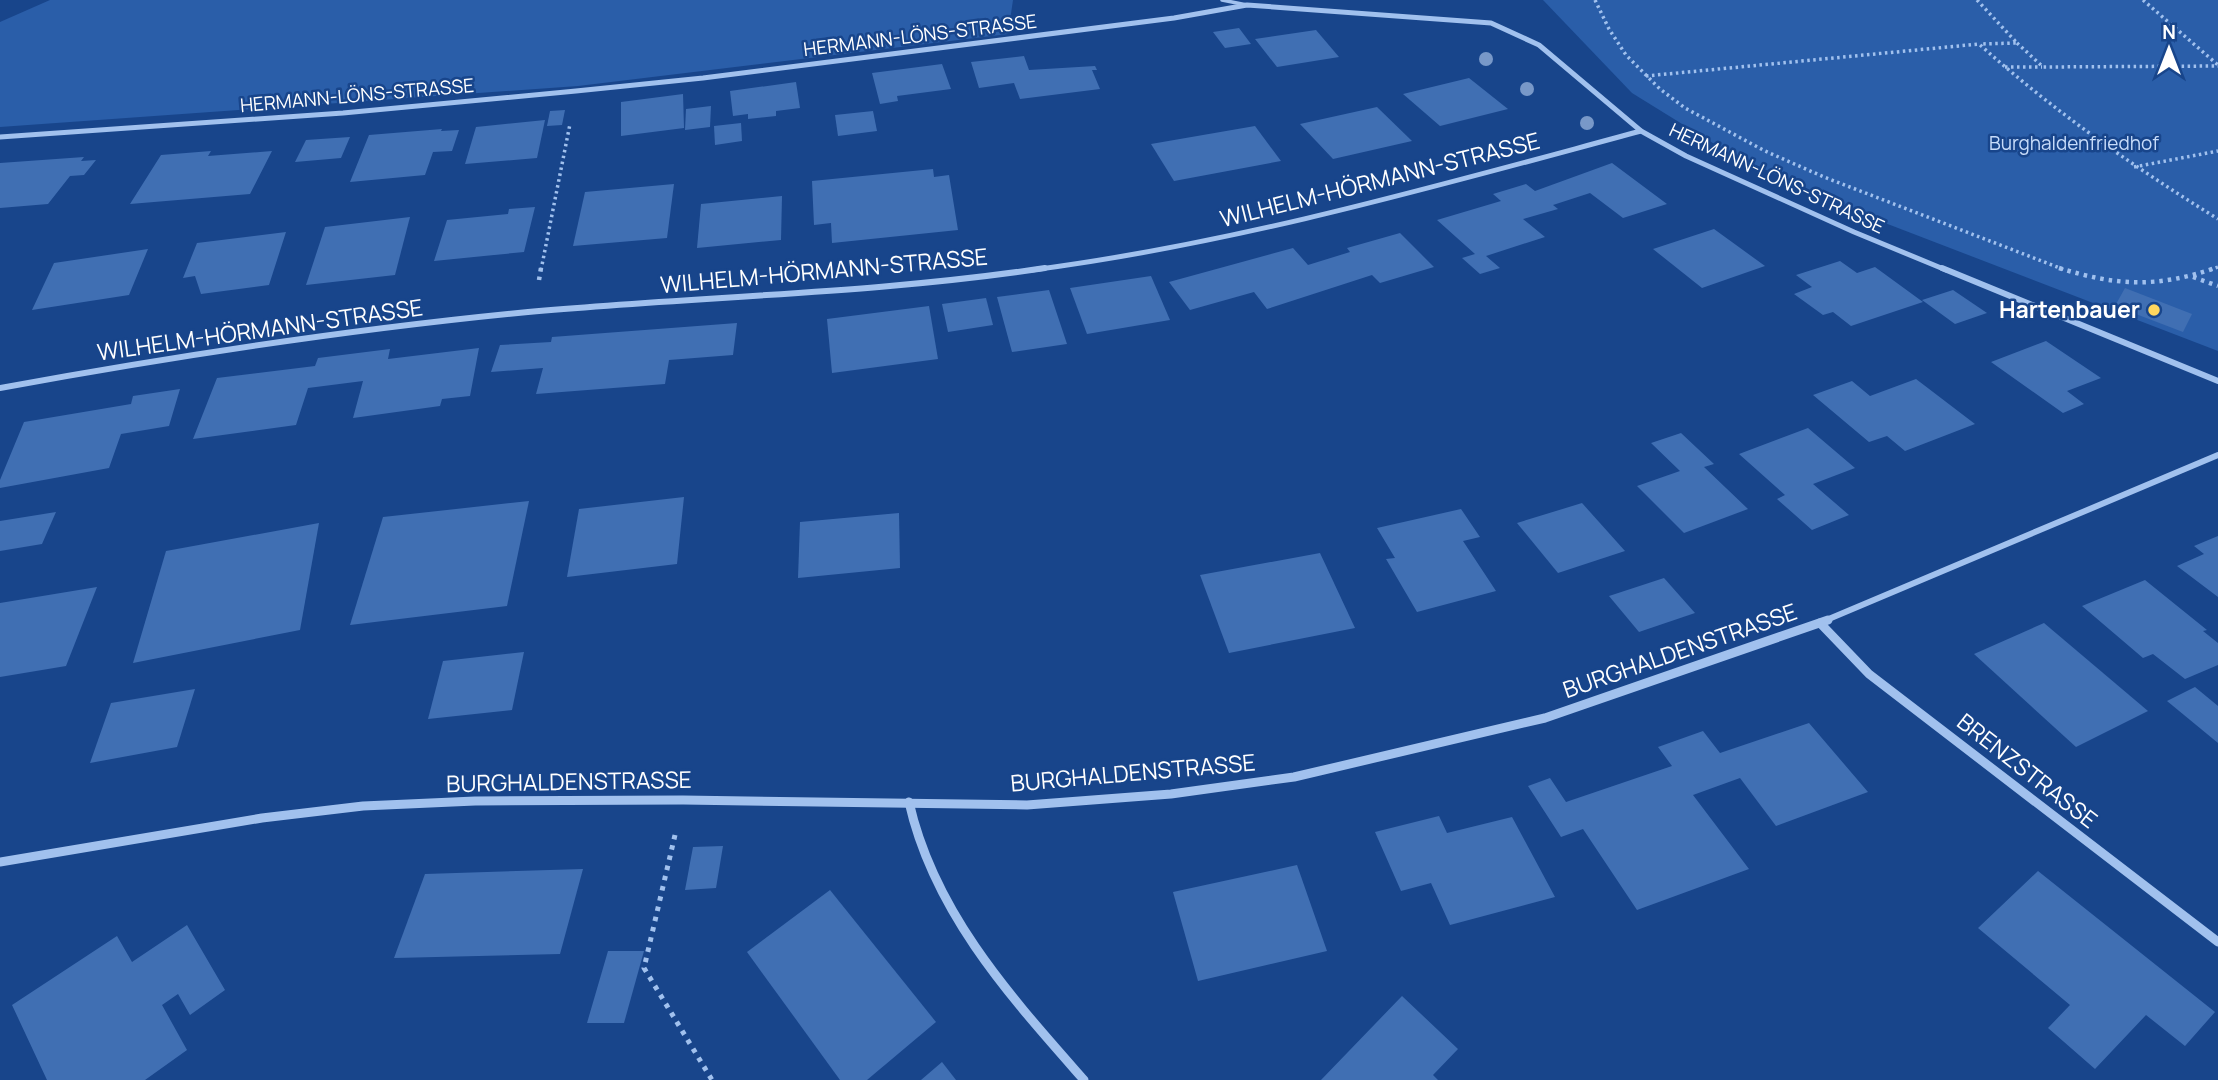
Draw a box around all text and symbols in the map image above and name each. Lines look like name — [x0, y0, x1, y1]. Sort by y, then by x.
street label: HERMANN-LÖNS-STRASSE — [802, 8, 1038, 62]
north arrow — [2134, 14, 2204, 84]
text: N — [2162, 19, 2176, 45]
street label: HERMANN-LÖNS-STRASSE — [239, 72, 475, 118]
street label: HERMANN-LÖNS-STRASSE — [1665, 117, 1889, 239]
street label: WILHELM-HÖRMANN-STRASSE — [1217, 124, 1543, 234]
park label: Burghaldenfriedhof — [1989, 130, 2159, 156]
street label: WILHELM-HÖRMANN-STRASSE — [659, 240, 989, 300]
street label: WILHELM-HÖRMANN-STRASSE — [95, 290, 425, 368]
place label: Hartenbauer — [1999, 293, 2140, 325]
marker: Hartenbauer — [2146, 302, 2162, 318]
street label: BURGHALDENSTRASSE — [1558, 595, 1801, 705]
street label: BRENZSTRASSE — [1951, 705, 2104, 835]
street label: BURGHALDENSTRASSE — [1009, 745, 1257, 799]
street label: BURGHALDENSTRASSE — [446, 763, 692, 799]

